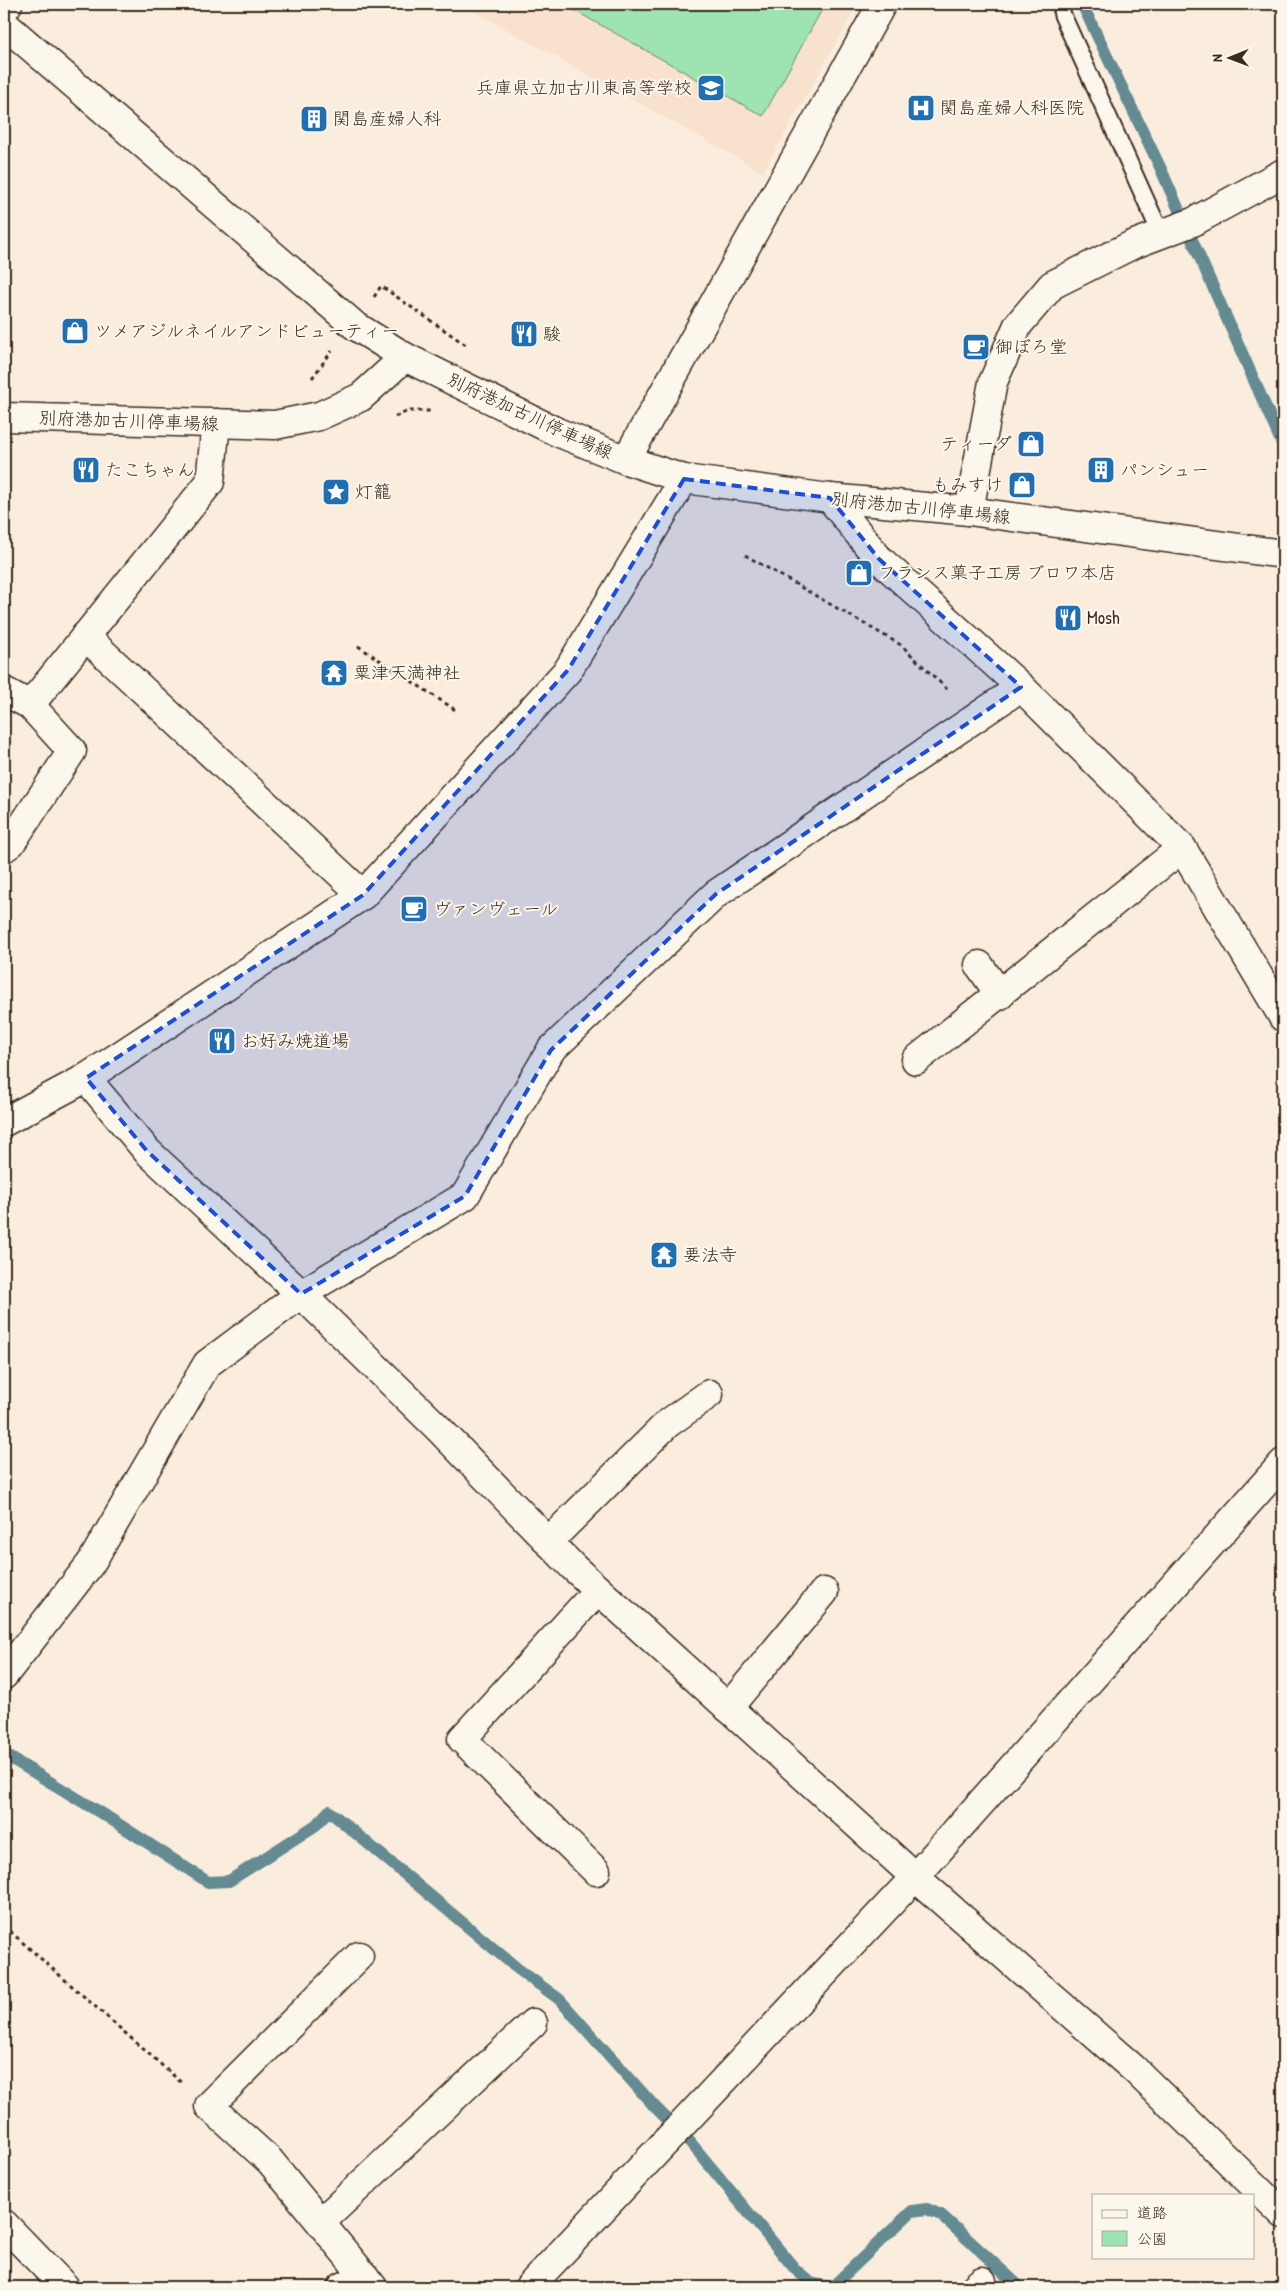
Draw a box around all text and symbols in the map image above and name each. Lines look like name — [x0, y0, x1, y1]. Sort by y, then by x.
north arrow — [1204, 32, 1254, 82]
text: N — [1207, 54, 1226, 62]
school or university icon: 兵庫県立加古川東高等学校 — [696, 73, 726, 103]
place label: 兵庫県立加古川東高等学校 — [476, 75, 692, 100]
hospital icon: 関島産婦人科医院 — [906, 93, 936, 123]
place label: 関島産婦人科医院 — [940, 95, 1084, 120]
building icon: 関島産婦人科 — [299, 104, 329, 134]
place label: 関島産婦人科 — [333, 106, 441, 131]
shop icon: ツメアジルネイルアンドビューティー — [60, 316, 90, 346]
place label: ツメアジルネイルアンドビューティー — [94, 318, 399, 343]
restaurant icon: 駿 — [509, 319, 539, 349]
place label: 駿 — [543, 321, 561, 346]
cafe icon: 御ぼろ堂 — [961, 332, 991, 362]
place label: 御ぼろ堂 — [995, 334, 1067, 359]
street label: 別府港加古川停車場線 — [443, 366, 617, 465]
street label: 別府港加古川停車場線 — [39, 405, 219, 436]
shop icon: ティーダ — [1016, 429, 1046, 459]
place label: ティーダ — [940, 431, 1012, 456]
restaurant icon: たこちゃん — [71, 455, 101, 485]
building icon: パンシュー — [1086, 455, 1116, 485]
place label: たこちゃん — [105, 457, 195, 482]
place label: パンシュー — [1120, 457, 1209, 482]
shop icon: もみすけ — [1007, 470, 1037, 500]
place label: もみすけ — [932, 472, 1003, 497]
place icon: 灯籠 — [321, 477, 351, 507]
place label: 灯籠 — [355, 479, 391, 504]
street label: 別府港加古川停車場線 — [830, 486, 1012, 529]
shop icon: フランス菓子工房 ブロワ本店 — [844, 558, 874, 588]
place label: フランス菓子工房 ブロワ本店 — [878, 560, 1116, 585]
restaurant icon: Mosh — [1053, 603, 1083, 633]
place label: Mosh — [1087, 605, 1120, 630]
temple icon: 粟津天満神社 — [319, 658, 349, 688]
place label: 粟津天満神社 — [353, 660, 461, 685]
cafe icon: ヴァンヴェール — [399, 894, 429, 924]
place label: ヴァンヴェール — [433, 896, 558, 921]
restaurant icon: お好み焼道場 — [207, 1026, 237, 1056]
place label: お好み焼道場 — [241, 1028, 349, 1053]
temple icon: 要法寺 — [649, 1240, 679, 1270]
place label: 要法寺 — [683, 1242, 737, 1267]
legend — [1092, 2194, 1254, 2258]
text: 道路 — [1137, 2202, 1167, 2223]
text: 公園 — [1137, 2228, 1167, 2249]

